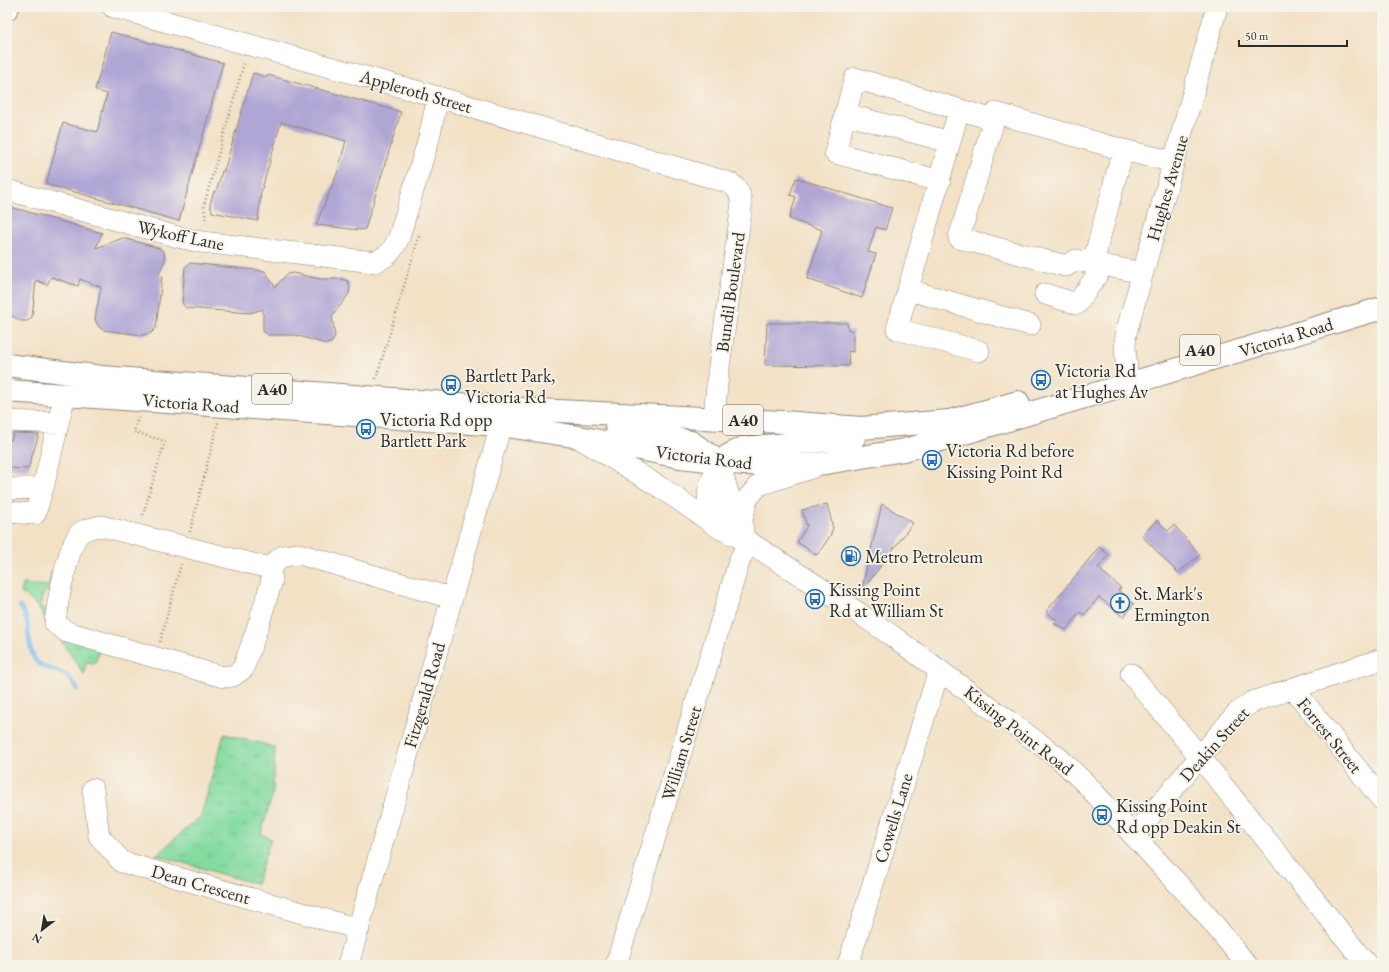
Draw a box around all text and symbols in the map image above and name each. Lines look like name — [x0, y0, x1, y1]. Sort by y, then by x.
scale bar — [1239, 22, 1347, 48]
text: 50 m — [1245, 28, 1269, 44]
street label: Appleroth Street — [356, 64, 475, 118]
street label: Hughes Avenue — [1141, 132, 1193, 244]
street label: Wykoff Lane — [136, 215, 226, 255]
street label: Bundil Boulevard — [710, 230, 750, 354]
street label: Victoria Road — [1236, 312, 1337, 362]
road number: A40 — [1180, 335, 1220, 365]
place label: Victoria Rd at Hughes Av — [1055, 359, 1148, 403]
place label: Bartlett Park, Victoria Rd — [465, 364, 555, 408]
bus stop icon: Victoria Rd at Hughes Av — [1030, 369, 1052, 391]
road number: A40 — [252, 374, 292, 404]
bus stop icon: Bartlett Park, Victoria Rd — [440, 374, 462, 396]
street label: Victoria Road — [142, 388, 241, 418]
road number: A40 — [723, 405, 763, 435]
place label: Victoria Rd opp Bartlett Park — [380, 408, 492, 452]
bus stop icon: Victoria Rd opp Bartlett Park — [355, 418, 377, 440]
place label: Victoria Rd before Kissing Point Rd — [946, 439, 1074, 483]
street label: Victoria Road — [654, 440, 754, 474]
bus stop icon: Victoria Rd before Kissing Point Rd — [921, 449, 943, 471]
fuel station icon: Metro Petroleum — [840, 545, 862, 567]
place label: Metro Petroleum — [865, 545, 983, 568]
place label: Kissing Point Rd at William St — [829, 578, 944, 622]
place label: St. Mark's Ermington — [1134, 582, 1210, 626]
bus stop icon: Kissing Point Rd at William St — [804, 588, 826, 610]
church icon: St. Mark's Ermington — [1109, 592, 1131, 614]
street label: Fitzgerald Road — [398, 639, 450, 750]
street label: Kissing Point Road — [960, 680, 1079, 780]
street label: Forrest Street — [1292, 692, 1368, 778]
street label: Deakin Street — [1174, 701, 1254, 786]
street label: William Street — [656, 702, 706, 803]
street label: Cowells Lane — [868, 770, 918, 866]
place label: Kissing Point Rd opp Deakin St — [1116, 794, 1241, 838]
bus stop icon: Kissing Point Rd opp Deakin St — [1091, 804, 1113, 826]
street label: Dean Crescent — [149, 859, 253, 909]
north arrow — [22, 910, 62, 950]
text: N — [29, 930, 44, 947]

